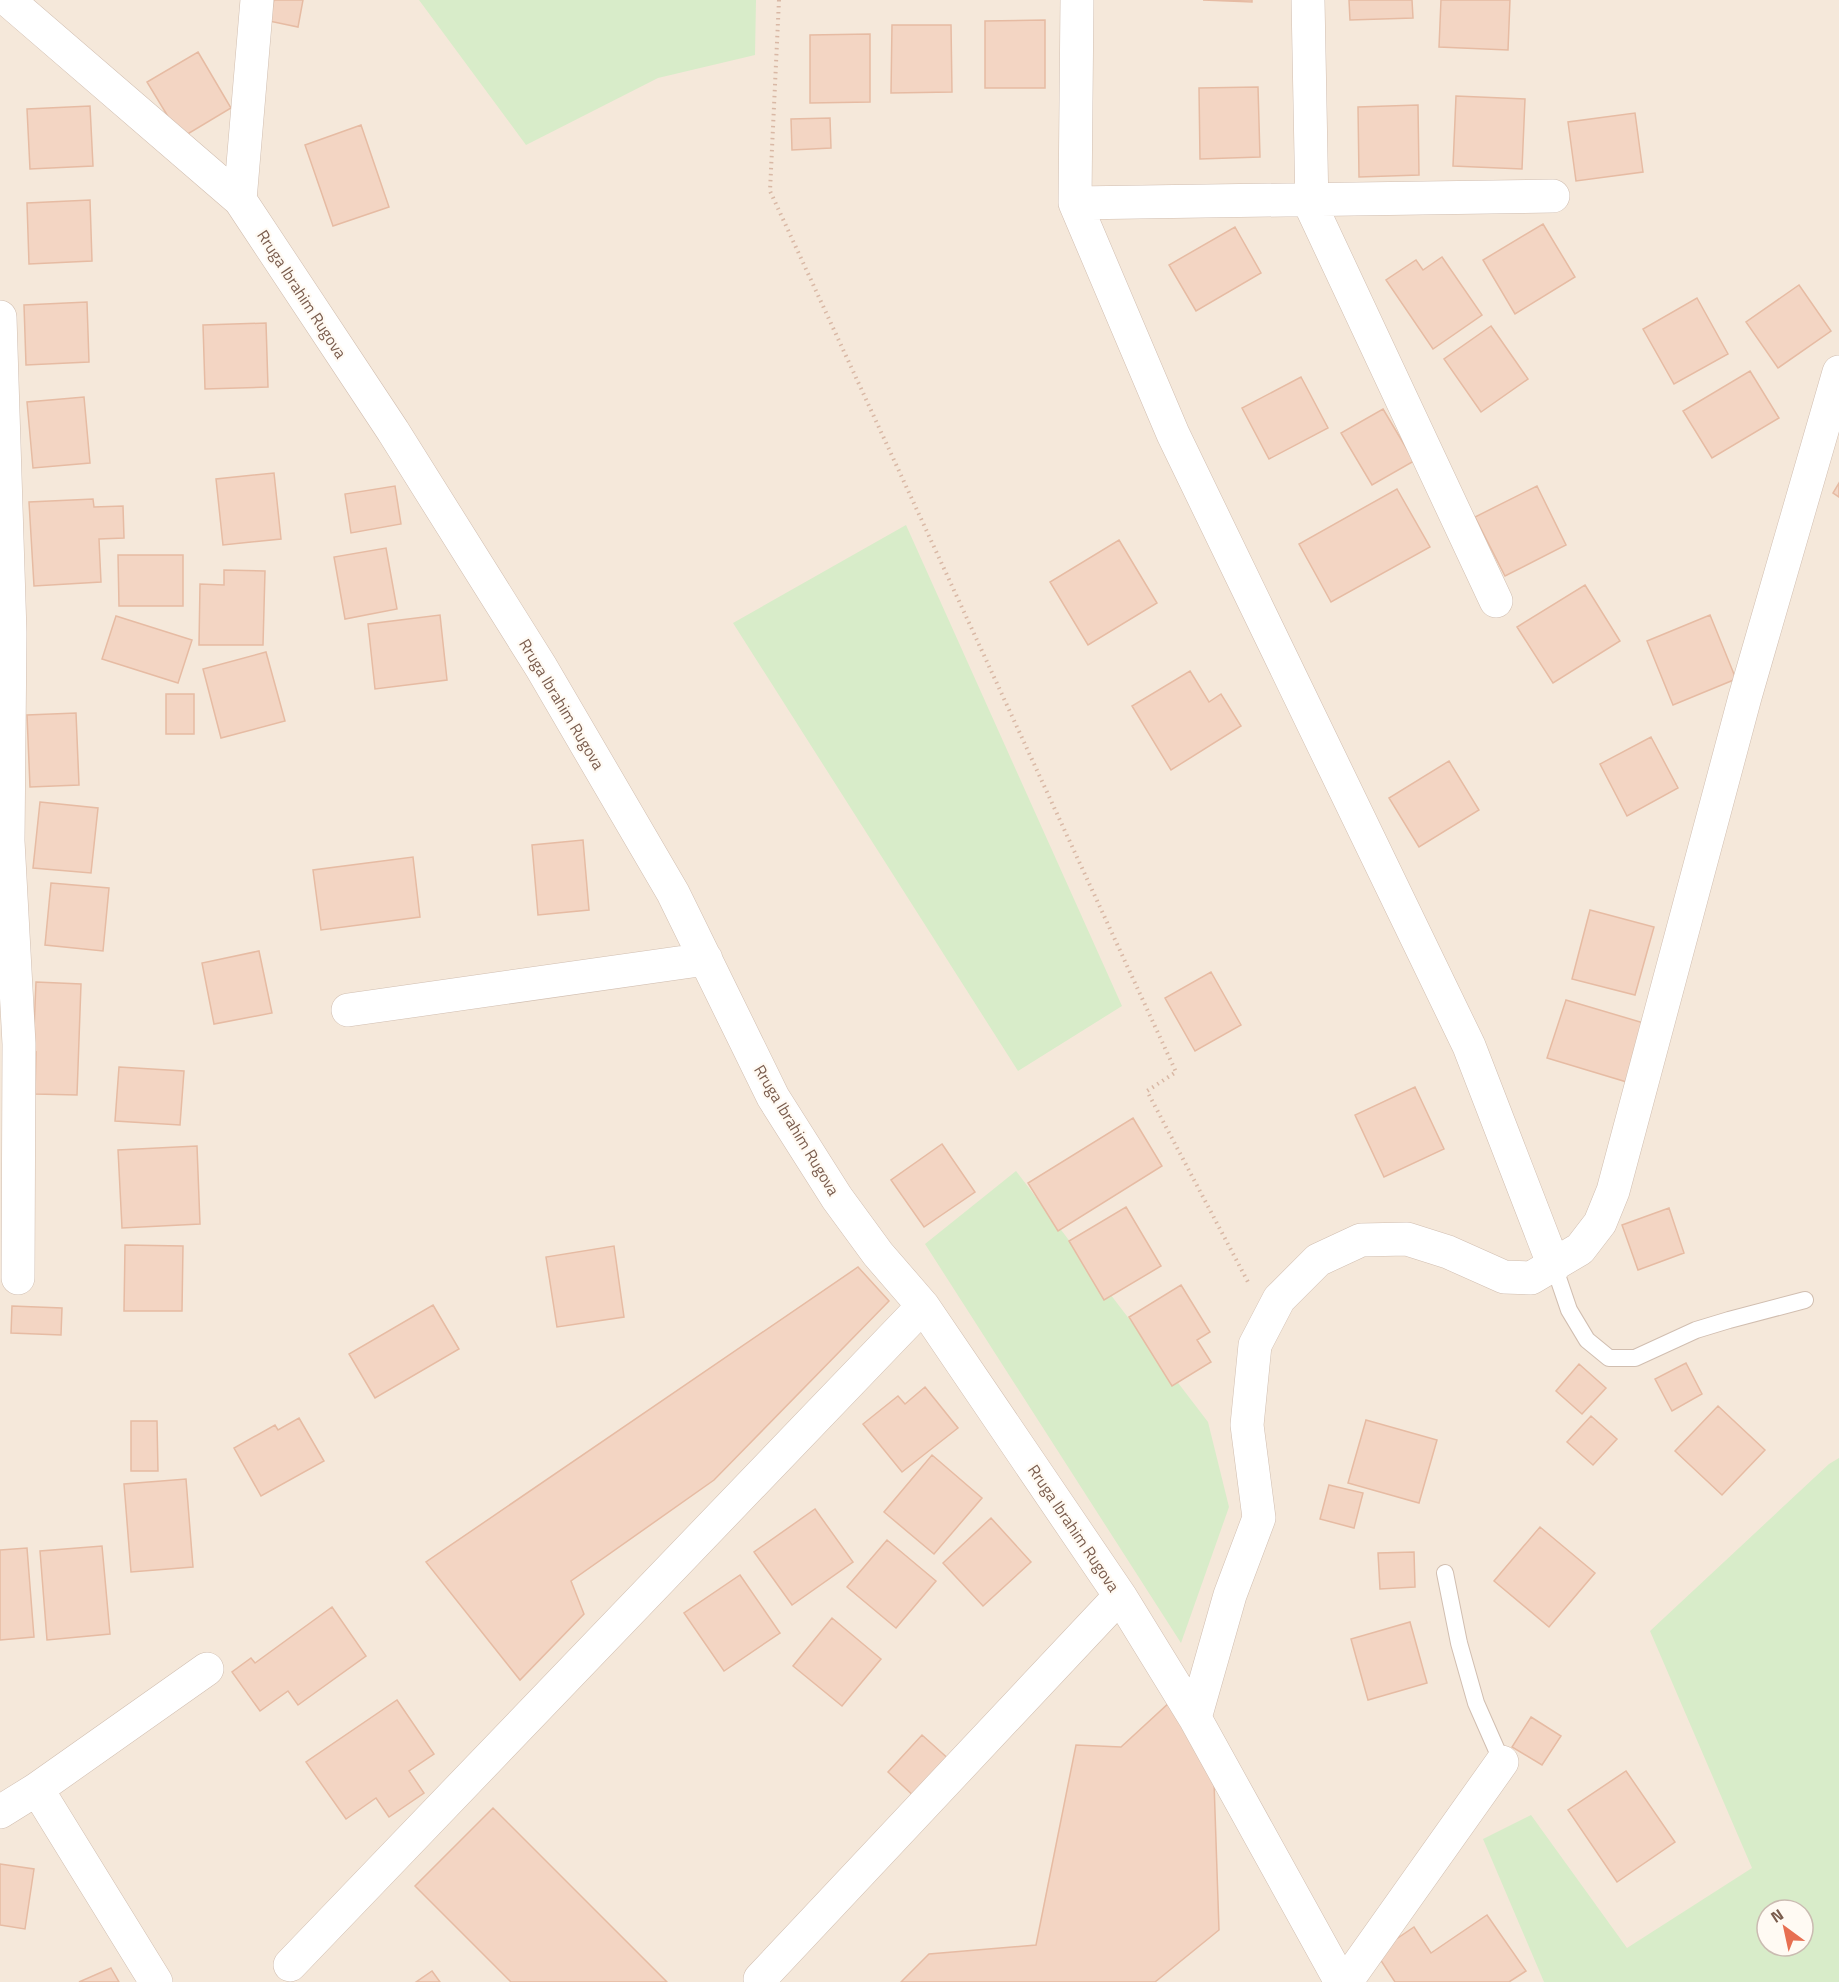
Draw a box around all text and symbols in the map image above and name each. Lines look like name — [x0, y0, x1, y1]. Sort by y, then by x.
street label: Rruga Ibrahim Rugova — [251, 225, 353, 363]
street label: Rruga Ibrahim Rugova — [513, 634, 611, 774]
street label: Rruga Ibrahim Rugova — [748, 1060, 846, 1200]
street label: Rruga Ibrahim Rugova — [1022, 1460, 1126, 1596]
north arrow — [1755, 1898, 1815, 1958]
text: N — [1766, 1902, 1788, 1929]

